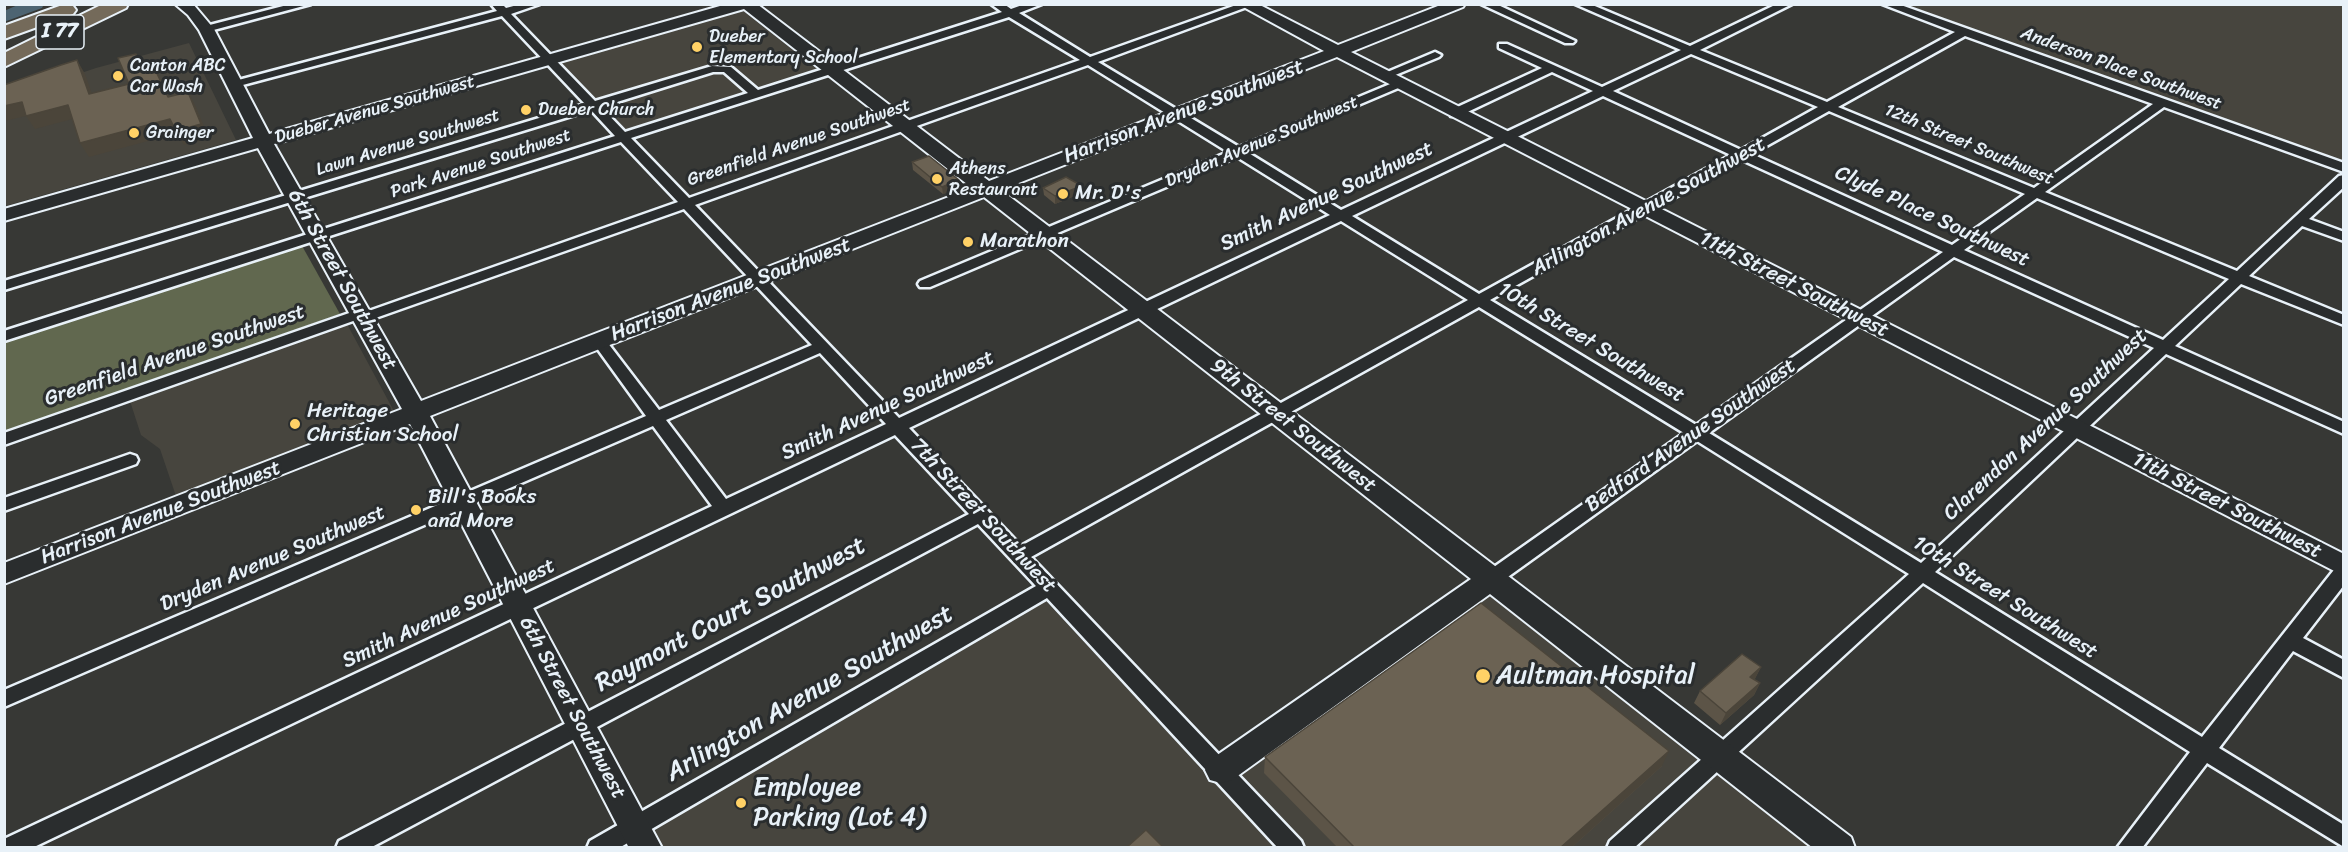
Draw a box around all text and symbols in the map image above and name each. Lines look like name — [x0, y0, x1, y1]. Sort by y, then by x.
road number: I 77 — [36, 15, 84, 49]
street label: Anderson Place Southwest — [2018, 23, 2224, 115]
place label: Dueber Elementary School — [709, 26, 858, 68]
marker: Dueber Elementary School — [690, 40, 704, 54]
street label: Harrison Avenue Southwest — [1060, 54, 1308, 170]
place label: Canton ABC Car Wash — [130, 55, 226, 98]
marker: Canton ABC Car Wash — [111, 69, 125, 83]
street label: Dueber Avenue Southwest — [272, 71, 478, 149]
street label: Dryden Avenue Southwest — [1162, 92, 1362, 192]
street label: Greenfield Avenue Southwest — [684, 95, 914, 191]
place label: Dueber Church — [538, 99, 654, 121]
street label: 12th Street Southwest — [1881, 100, 2057, 190]
marker: Dueber Church — [519, 103, 533, 117]
street label: Lawn Avenue Southwest — [314, 105, 502, 181]
place label: Grainger — [146, 122, 213, 144]
street label: Park Avenue Southwest — [388, 125, 574, 203]
marker: Grainger — [127, 126, 141, 140]
street label: Arlington Avenue Southwest — [1527, 132, 1771, 282]
street label: Smith Avenue Southwest — [1217, 137, 1437, 257]
place label: Athens Restaurant — [949, 158, 1038, 201]
street label: Clyde Place Southwest — [1831, 161, 2033, 273]
marker: Athens Restaurant — [930, 172, 944, 186]
place label: Mr. D's — [1075, 181, 1141, 207]
street label: 6th Street Southwest — [282, 185, 402, 375]
marker: Mr. D's — [1056, 187, 1070, 201]
street label: 11th Street Southwest — [1695, 226, 1893, 344]
place label: Marathon — [980, 229, 1069, 255]
street label: Harrison Avenue Southwest — [607, 232, 855, 348]
marker: Marathon — [961, 235, 975, 249]
street label: 10th Street Southwest — [1493, 277, 1689, 409]
street label: Greenfield Avenue Southwest — [41, 299, 309, 413]
street label: Clarendon Avenue Southwest — [1939, 324, 2153, 526]
street label: Smith Avenue Southwest — [778, 346, 998, 466]
street label: 9th Street Southwest — [1205, 353, 1381, 499]
street label: Bedford Avenue Southwest — [1581, 354, 1801, 518]
place label: Heritage Christian School — [307, 399, 458, 449]
marker: Heritage Christian School — [288, 417, 302, 431]
street label: 7th Street Southwest — [905, 433, 1061, 599]
street label: 11th Street Southwest — [2128, 447, 2326, 565]
street label: Harrison Avenue Southwest — [37, 455, 285, 571]
place label: Bill's Books and More — [428, 485, 536, 535]
street label: Dryden Avenue Southwest — [157, 500, 389, 618]
marker: Bill's Books and More — [409, 503, 423, 517]
street label: Raymont Court Southwest — [590, 530, 872, 700]
street label: 10th Street Southwest — [1908, 531, 2102, 665]
street label: Smith Avenue Southwest — [339, 554, 559, 674]
street label: Arlington Avenue Southwest — [661, 599, 959, 789]
street label: 6th Street Southwest — [513, 613, 631, 803]
place label: Aultman Hospital — [1496, 660, 1695, 692]
marker: Aultman Hospital — [1474, 667, 1492, 685]
place label: Employee Parking (Lot 4) — [753, 772, 925, 834]
marker: Employee Parking (Lot 4) — [734, 796, 748, 810]

